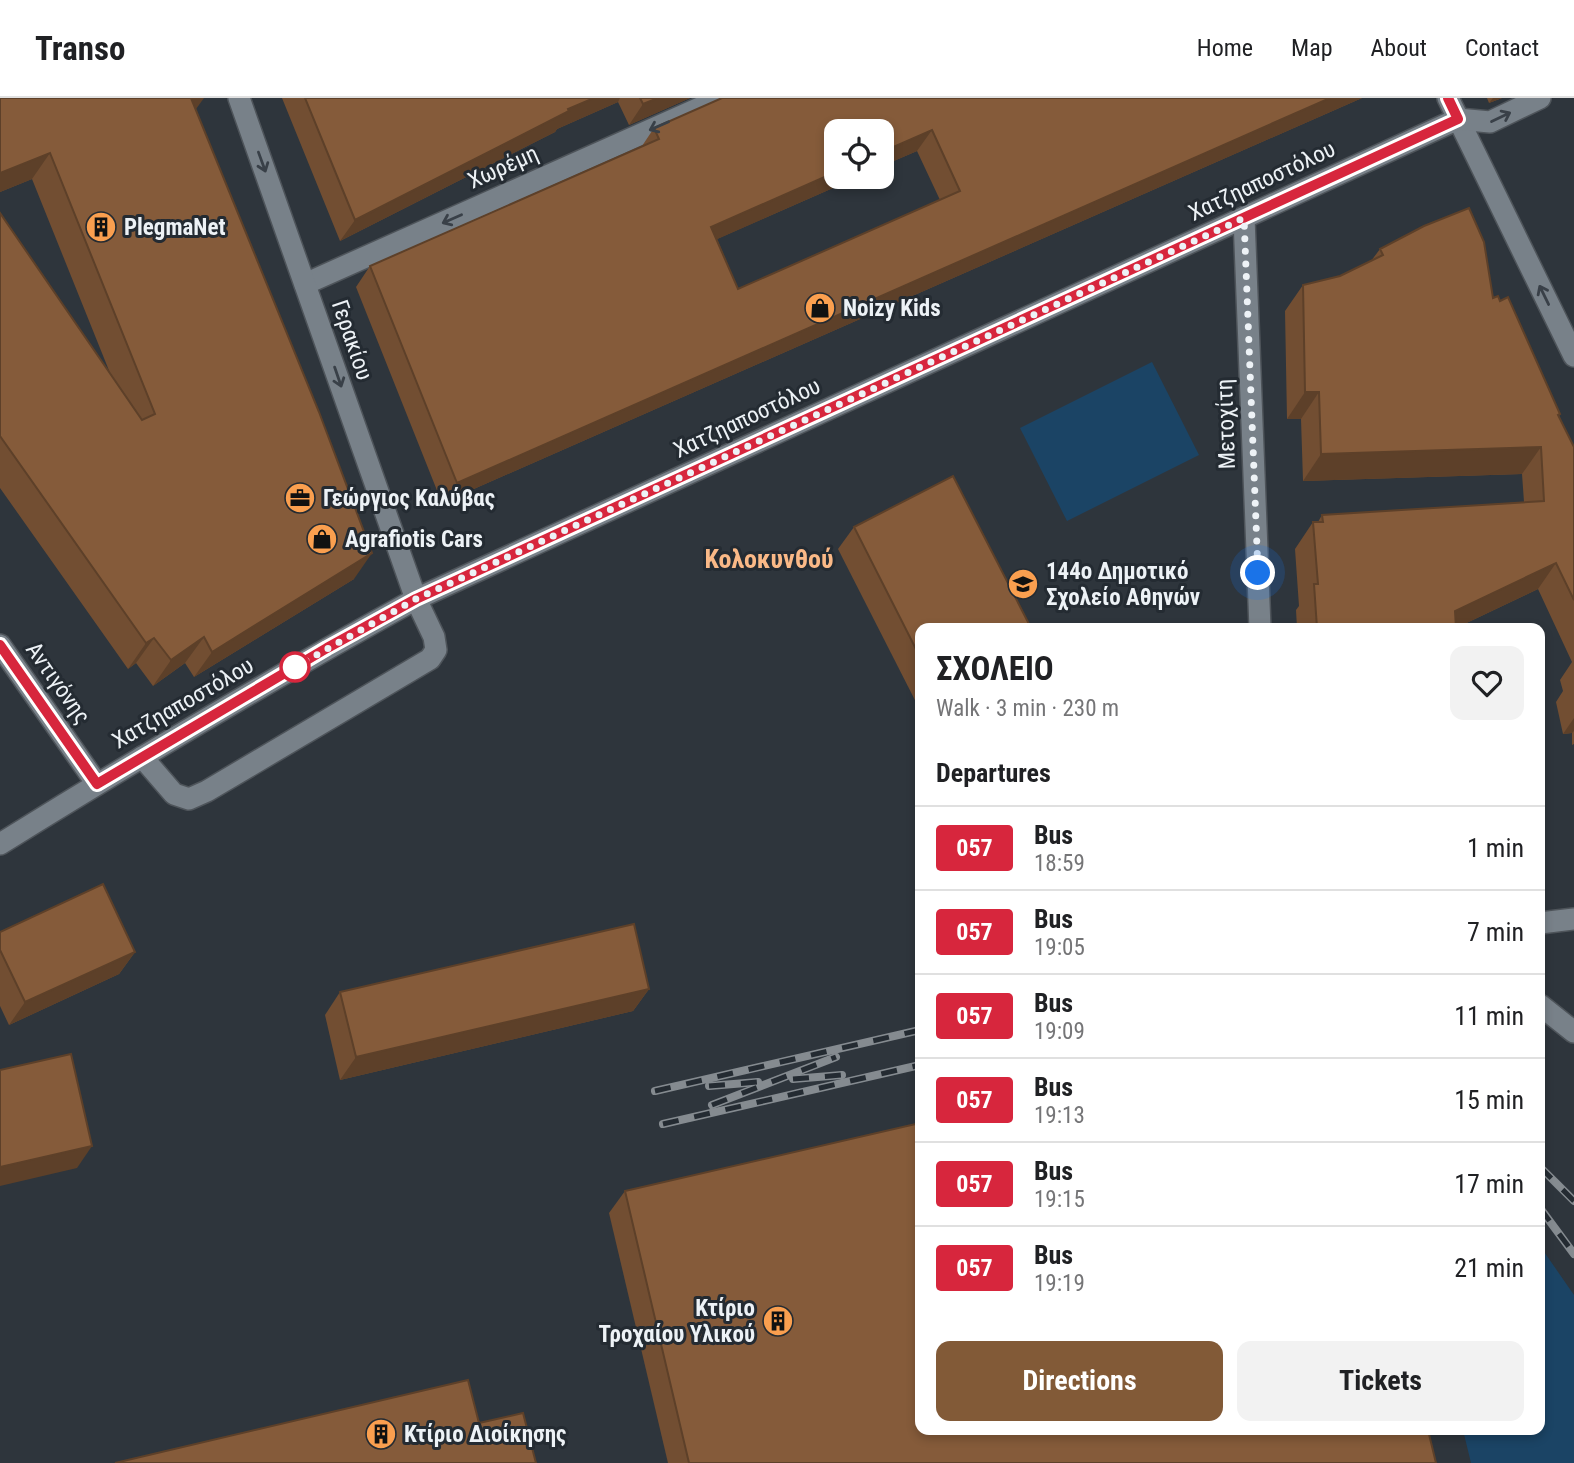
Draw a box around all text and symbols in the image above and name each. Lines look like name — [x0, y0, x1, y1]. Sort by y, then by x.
text: Transo — [35, 29, 125, 68]
text: Home — [1197, 34, 1253, 62]
text: Map — [1291, 34, 1333, 62]
text: About — [1371, 34, 1427, 62]
text: Contact — [1465, 34, 1539, 62]
one-way arrow — [1490, 110, 1511, 123]
map controls — [824, 119, 894, 189]
button: locate — [824, 119, 894, 189]
one-way arrow — [649, 120, 671, 133]
street label: Χατζηαποστόλου — [1184, 135, 1340, 227]
street label: Χωρέμη — [464, 140, 542, 194]
one-way arrow — [257, 151, 269, 173]
building icon: PlegmaNet — [84, 210, 118, 244]
one-way arrow — [442, 213, 463, 226]
place label: PlegmaNet — [124, 214, 226, 241]
one-way arrow — [1537, 285, 1550, 306]
shop icon: Noizy Kids — [803, 291, 837, 325]
place label: Noizy Kids — [843, 295, 941, 322]
street label: Γερακίου — [326, 296, 378, 384]
one-way arrow — [332, 365, 345, 387]
street label: Χατζηαποστόλου — [669, 372, 825, 464]
street label: Μετοχίτη — [1211, 378, 1241, 470]
office icon: Γεώργιος Καλύβας — [283, 481, 317, 515]
place label: Γεώργιος Καλύβας — [323, 485, 495, 512]
shop icon: Agrafiotis Cars — [305, 522, 339, 556]
place label: Agrafiotis Cars — [345, 526, 483, 553]
district label: Κολοκυνθού — [704, 544, 834, 574]
your location — [1240, 555, 1275, 590]
place label: 144ο Δημοτικό Σχολείο Αθηνών — [1046, 558, 1200, 611]
school or university icon: 144ο Δημοτικό Σχολείο Αθηνών — [1006, 567, 1040, 601]
street label: Αντιγόνης — [20, 637, 96, 729]
button: heart — [1450, 646, 1524, 720]
text: ΣΧΟΛΕΙΟ — [936, 649, 1054, 688]
street label: Χατζηαποστόλου — [108, 652, 258, 754]
unlabelled marker — [280, 652, 310, 682]
text: Walk · 3 min · 230 m — [936, 695, 1119, 722]
text: Departures — [936, 758, 1051, 788]
text: Bus — [1034, 820, 1073, 850]
text: 1 min — [1467, 833, 1524, 863]
text: 057 — [956, 834, 993, 862]
text: 18:59 — [1034, 850, 1085, 877]
text: Bus — [1034, 904, 1073, 934]
text: 7 min — [1467, 917, 1524, 947]
text: 057 — [956, 918, 993, 946]
text: 19:05 — [1034, 934, 1085, 961]
text: Bus — [1034, 988, 1073, 1018]
text: 11 min — [1454, 1001, 1524, 1031]
text: 057 — [956, 1002, 993, 1030]
text: 19:09 — [1034, 1018, 1085, 1045]
text: Bus — [1034, 1072, 1073, 1102]
text: 15 min — [1454, 1085, 1524, 1115]
text: 057 — [956, 1086, 993, 1114]
text: 19:13 — [1034, 1102, 1085, 1129]
text: Bus — [1034, 1156, 1073, 1186]
text: 17 min — [1454, 1169, 1524, 1199]
text: 057 — [956, 1170, 993, 1198]
text: 19:15 — [1034, 1186, 1085, 1213]
text: Bus — [1034, 1240, 1073, 1270]
text: 21 min — [1454, 1253, 1524, 1283]
text: 057 — [956, 1254, 993, 1282]
text: 19:19 — [1034, 1270, 1085, 1297]
place label: Κτίριο Τροχαίου Υλικού — [599, 1295, 755, 1348]
building icon: Κτίριο Τροχαίου Υλικού — [761, 1304, 795, 1338]
button: Directions — [936, 1341, 1223, 1421]
button: Tickets — [1237, 1341, 1524, 1421]
building icon: Κτίριο Διοίκησης — [364, 1417, 398, 1451]
place label: Κτίριο Διοίκησης — [404, 1421, 566, 1448]

